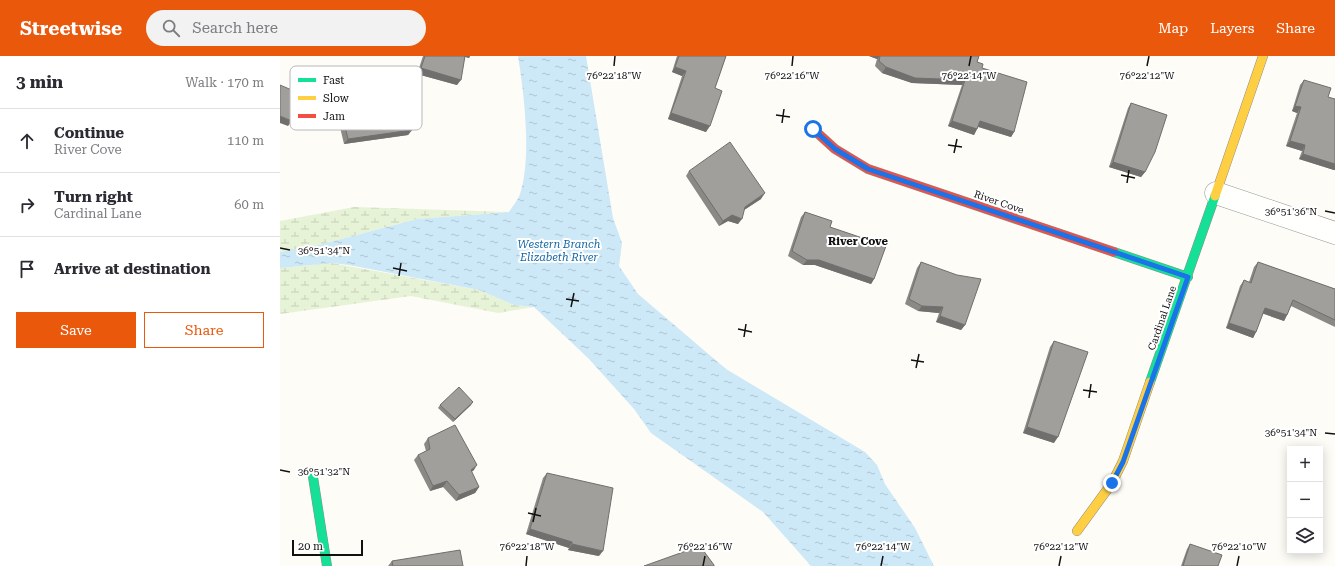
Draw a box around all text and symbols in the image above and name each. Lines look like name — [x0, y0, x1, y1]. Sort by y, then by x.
search box — [146, 10, 426, 46]
text: Streetwise — [20, 17, 122, 40]
icon: search — [160, 17, 182, 39]
text: Search here — [192, 19, 278, 37]
text: Map — [1158, 20, 1188, 36]
text: Layers — [1210, 20, 1254, 36]
text: Share — [1276, 20, 1315, 36]
legend — [290, 66, 422, 130]
text: 76°22'18"W — [587, 70, 642, 81]
text: 76°22'16"W — [765, 70, 820, 81]
text: 76°22'14"W — [942, 70, 997, 81]
text: 76°22'12"W — [1120, 70, 1175, 81]
text: 3 min — [16, 72, 63, 92]
text: Fast — [323, 74, 344, 87]
text: Walk · 170 m — [185, 75, 264, 90]
text: Slow — [323, 92, 350, 105]
text: Jam — [323, 110, 345, 123]
route start — [804, 120, 822, 138]
text: Continue — [54, 124, 124, 142]
icon: ahead — [16, 130, 38, 152]
text: 110 m — [227, 133, 264, 148]
text: River Cove — [54, 142, 122, 157]
text: Turn right — [54, 188, 133, 206]
street label: River Cove — [973, 188, 1026, 216]
icon: right — [16, 194, 38, 216]
text: 60 m — [234, 197, 264, 212]
text: Cardinal Lane — [54, 206, 142, 221]
text: 36°51'36"N — [1265, 206, 1317, 217]
district label: River Cove — [828, 235, 888, 248]
water label: Western Branch Elizabeth River — [518, 238, 601, 264]
text: 36°51'34"N — [298, 245, 350, 256]
icon: arrive — [16, 258, 38, 280]
text: Arrive at destination — [54, 260, 210, 278]
street label: Cardinal Lane — [1146, 284, 1178, 352]
button: Save — [16, 312, 136, 348]
button: Share — [144, 312, 264, 348]
text: 36°51'34"N — [1265, 427, 1317, 438]
map controls — [1287, 446, 1323, 554]
button: + — [1287, 446, 1323, 482]
text: 36°51'32"N — [298, 466, 350, 477]
route end — [1103, 474, 1121, 492]
button: − — [1287, 482, 1323, 518]
button: layers — [1287, 518, 1323, 554]
scale bar — [292, 538, 363, 557]
text: 20 m — [298, 540, 323, 553]
text: 76°22'18"W — [500, 541, 555, 552]
text: 76°22'16"W — [678, 541, 733, 552]
text: 76°22'14"W — [856, 541, 911, 552]
text: 76°22'12"W — [1034, 541, 1089, 552]
text: 76°22'10"W — [1212, 541, 1267, 552]

